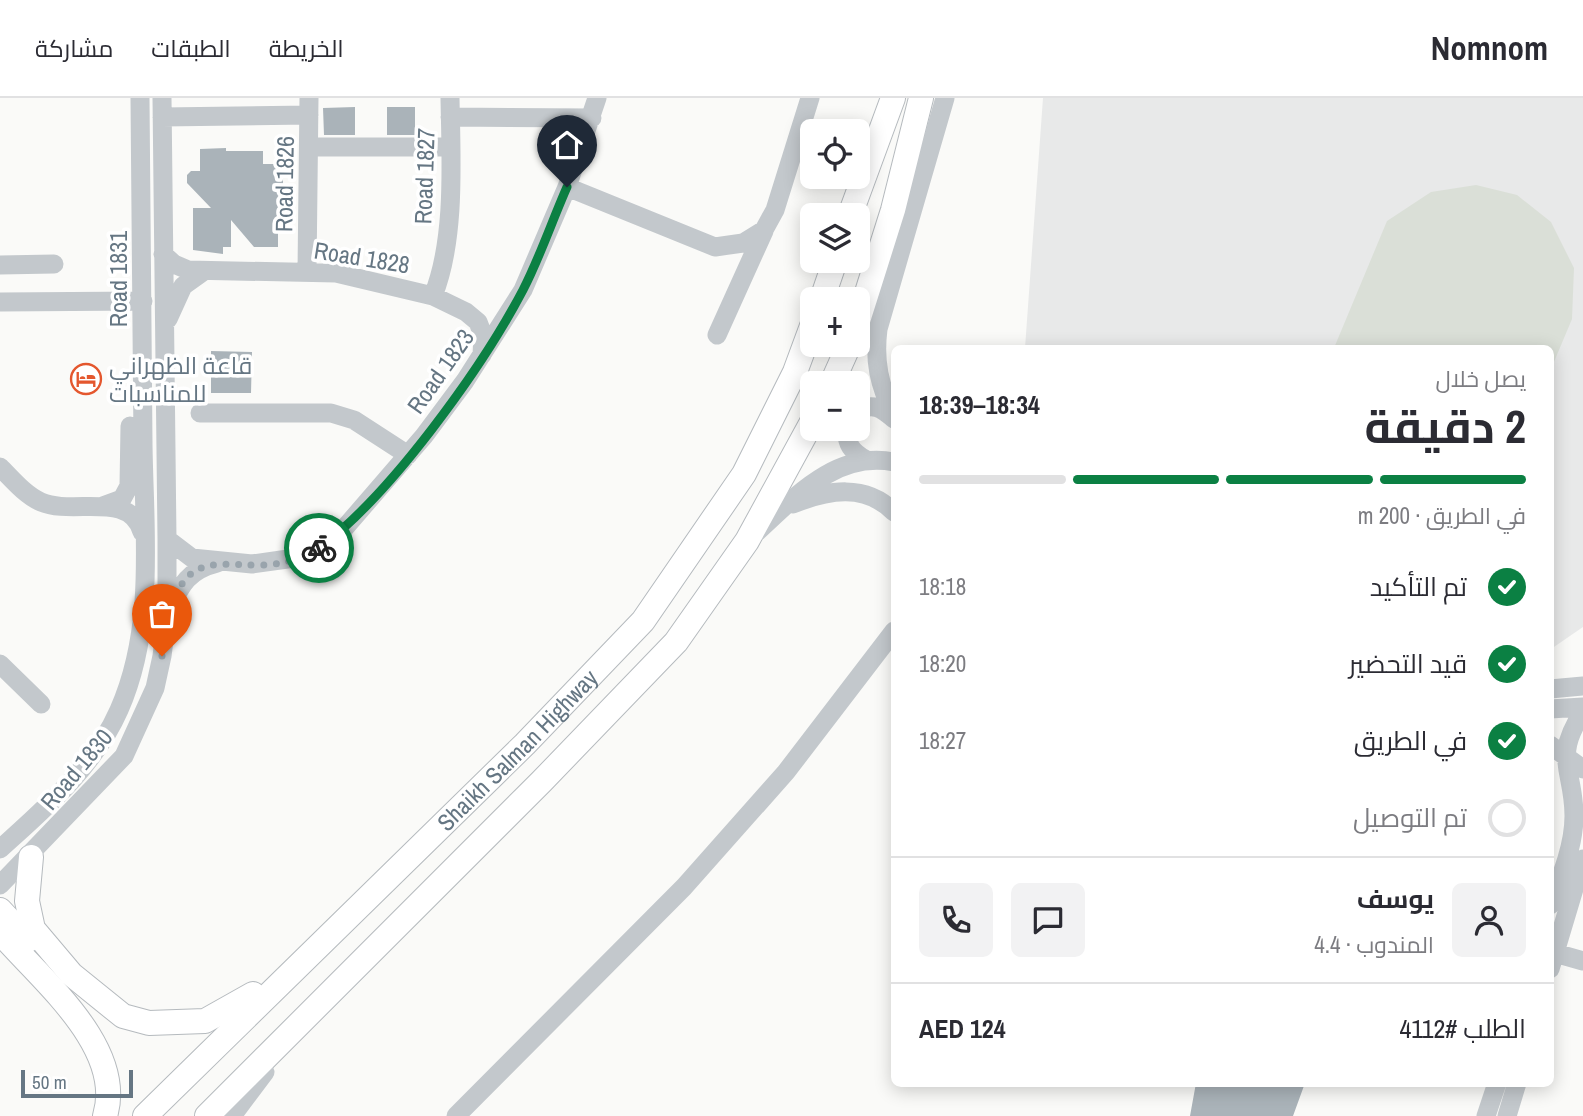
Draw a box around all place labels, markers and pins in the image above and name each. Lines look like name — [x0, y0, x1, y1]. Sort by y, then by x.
pin — [537, 115, 597, 187]
place label: قاعة الظهراني للمناسبات — [109, 349, 252, 409]
hotel icon: قاعة الظهراني للمناسبات — [69, 362, 103, 396]
pin — [132, 584, 192, 656]

